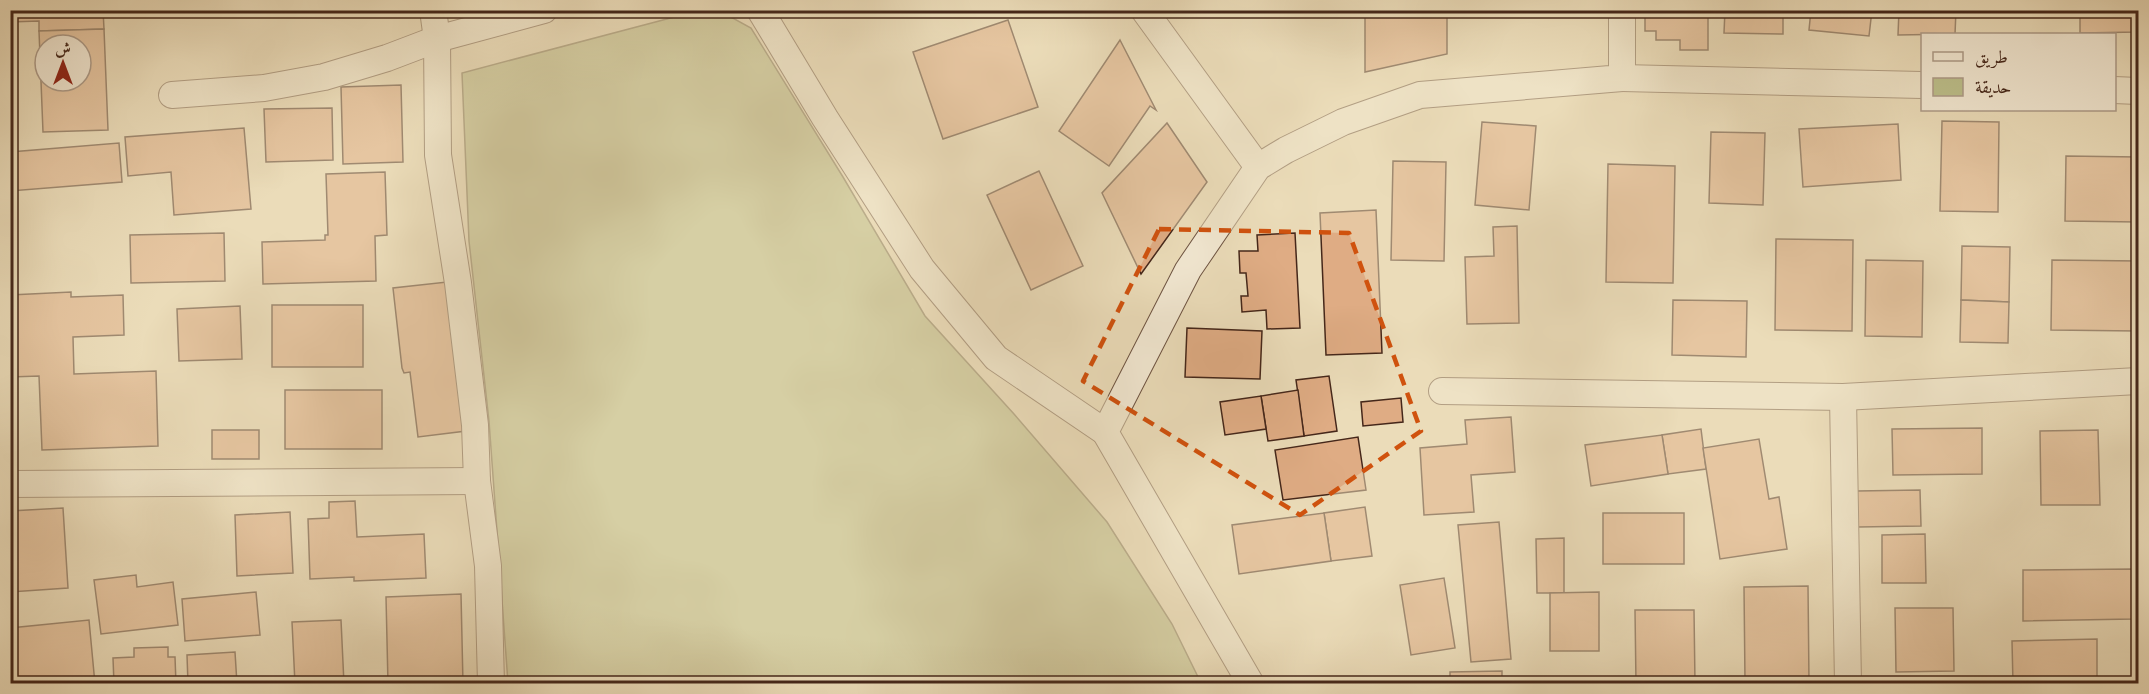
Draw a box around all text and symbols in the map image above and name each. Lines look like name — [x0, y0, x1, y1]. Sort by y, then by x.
north arrow — [33, 33, 93, 93]
legend — [1921, 33, 2116, 111]
text: ش — [55, 39, 71, 62]
text: طريق — [1975, 46, 2008, 72]
text: حديقة — [1975, 76, 2011, 102]

